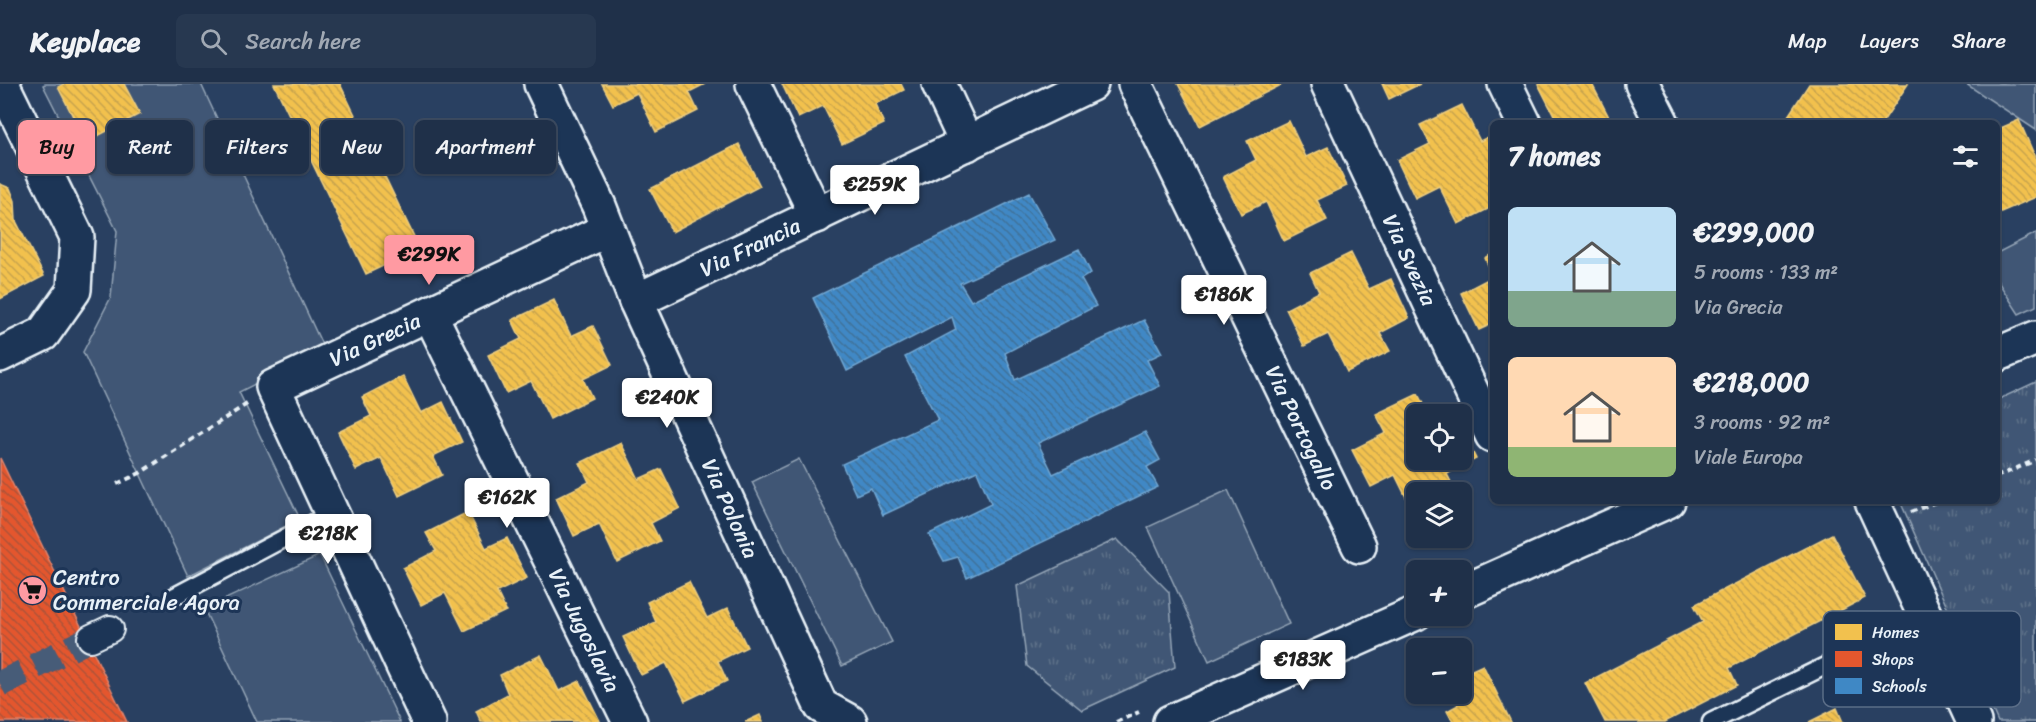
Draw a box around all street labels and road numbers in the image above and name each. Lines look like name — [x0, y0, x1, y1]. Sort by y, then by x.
street label: Via Francia — [693, 206, 808, 288]
street label: Via Svezia — [1372, 207, 1449, 313]
street label: Via Grecia — [322, 300, 428, 378]
street label: Via Portogallo — [1255, 358, 1349, 497]
street label: Via Polonia — [691, 452, 771, 565]
street label: Via Jugoslavia — [538, 561, 632, 699]

